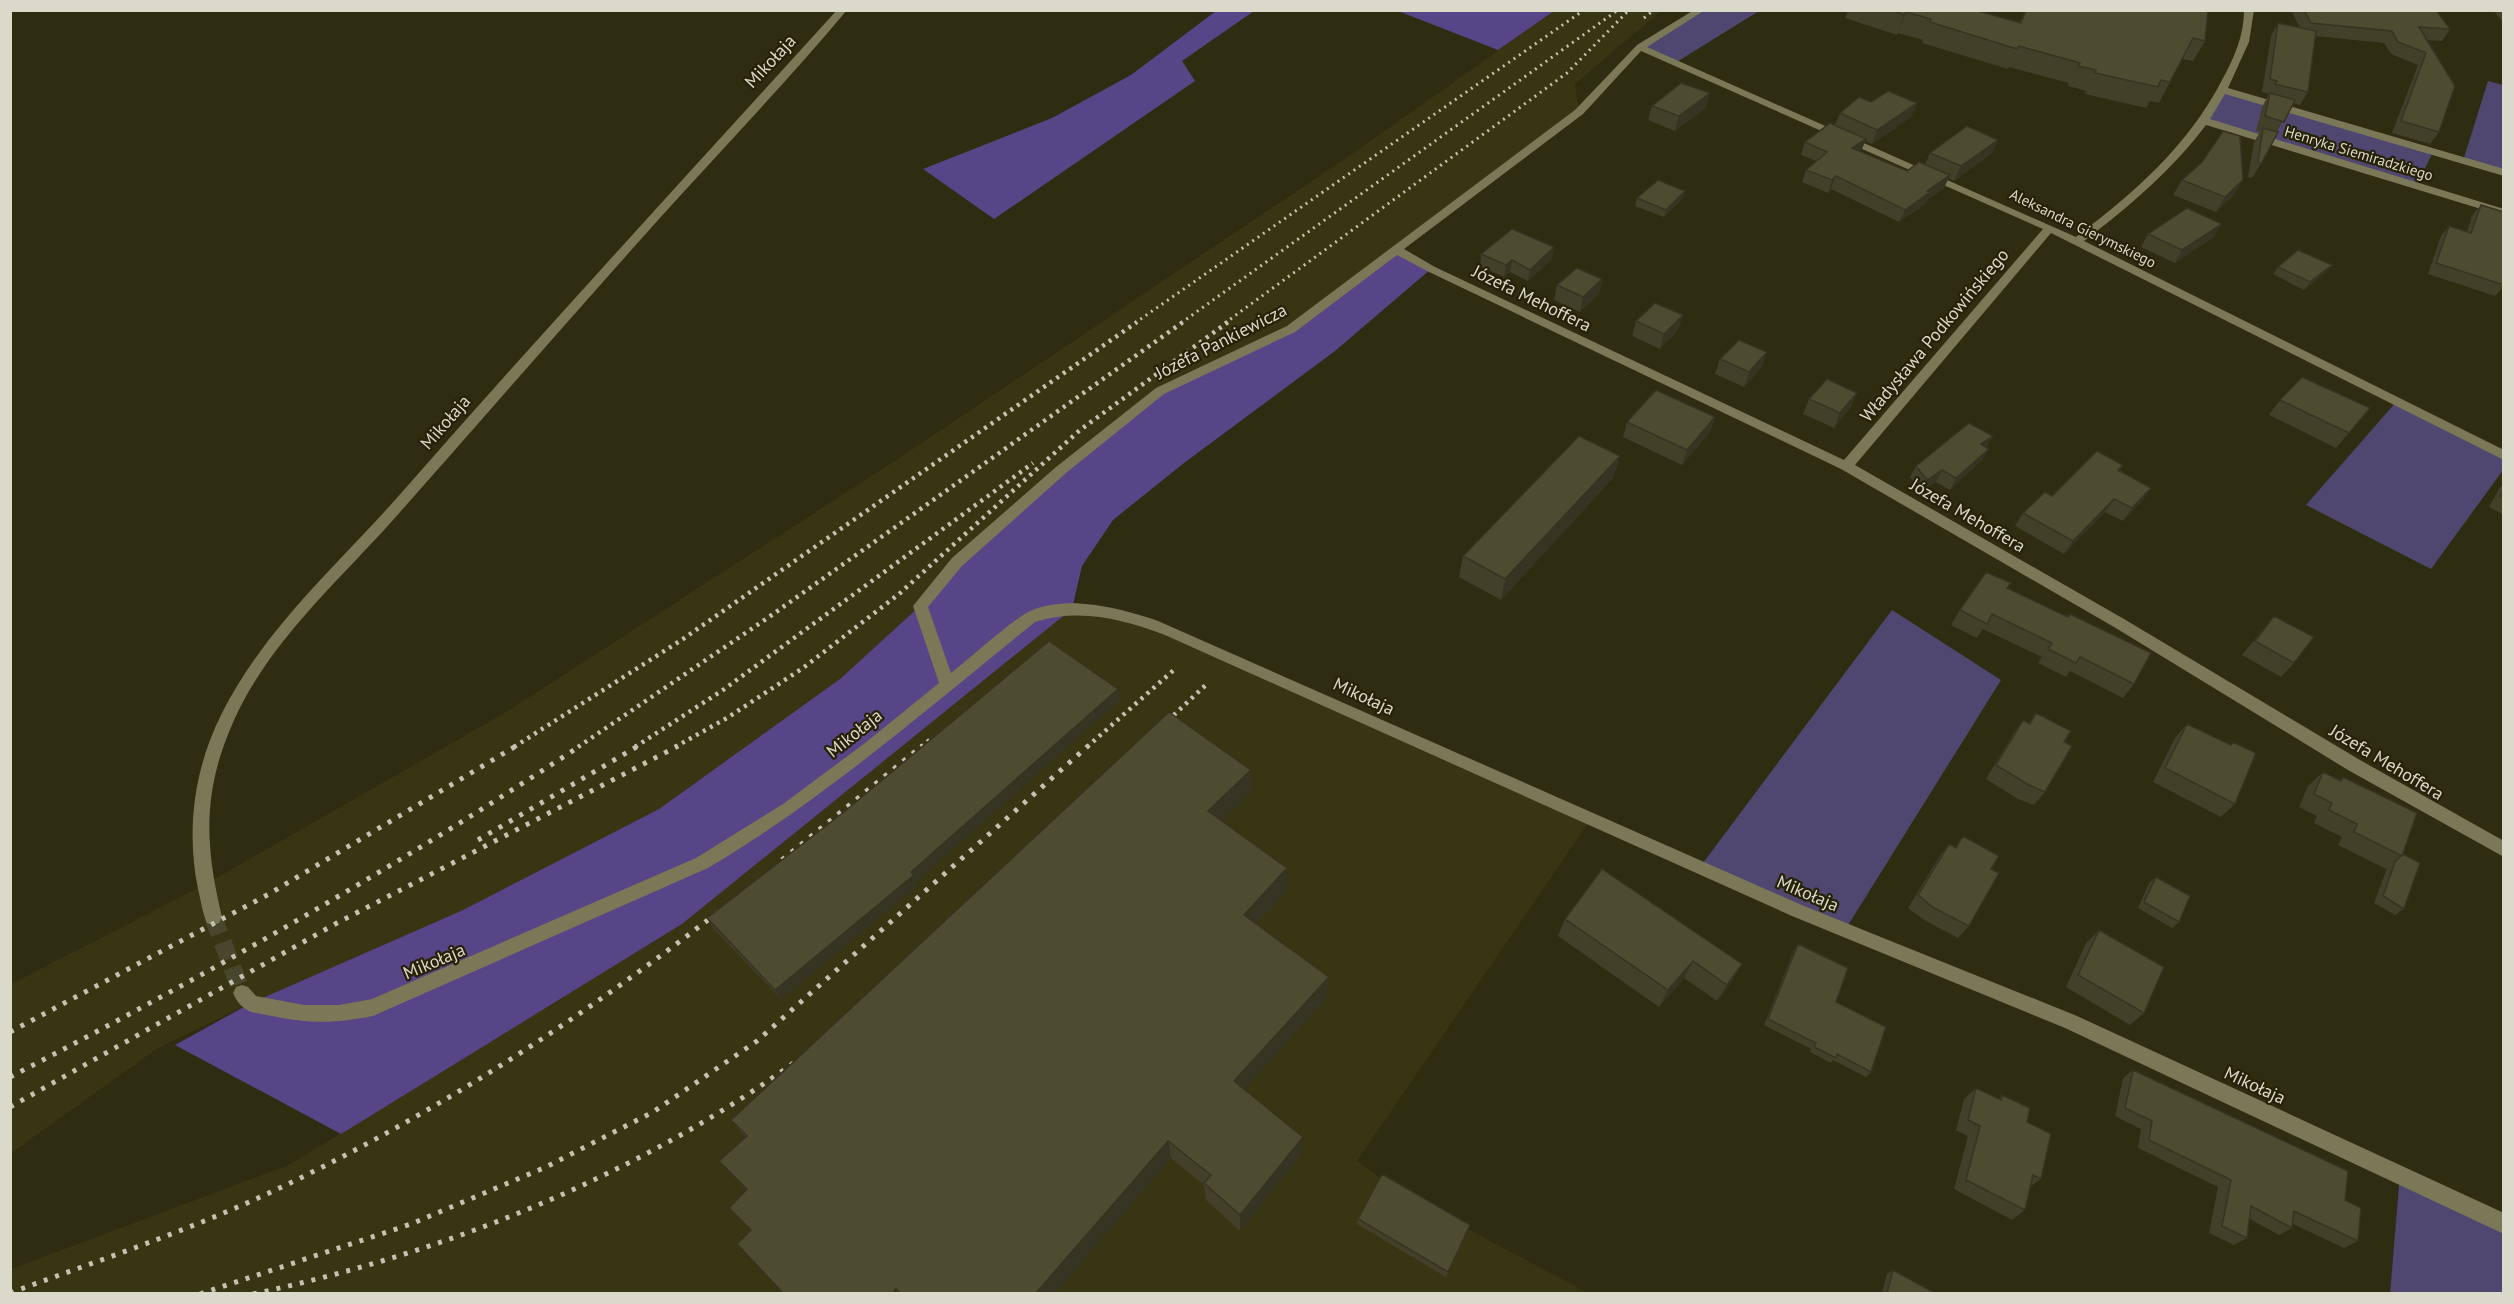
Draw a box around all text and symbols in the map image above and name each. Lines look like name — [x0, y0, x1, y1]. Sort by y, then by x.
street label: Mikołaja — [739, 29, 801, 93]
street label: Henryka Siemiradzkiego — [2282, 121, 2436, 185]
street label: Aleksandra Gierymskiego — [2007, 184, 2159, 272]
street label: Władysława Podkowińskiego — [1855, 243, 2013, 427]
street label: Józefa Mehoffera — [1468, 259, 1595, 337]
street label: Józefa Pankiewicza — [1151, 298, 1291, 384]
street label: Mikołaja — [415, 390, 475, 454]
street label: Józefa Mehoffera — [1905, 472, 2030, 557]
street label: Mikołaja — [1330, 672, 1398, 720]
street label: Mikołaja — [821, 704, 887, 762]
street label: Józefa Mehoffera — [2325, 718, 2448, 805]
street label: Mikołaja — [1774, 870, 1842, 916]
street label: Mikołaja — [400, 938, 468, 984]
street label: Mikołaja — [2221, 1061, 2289, 1109]

